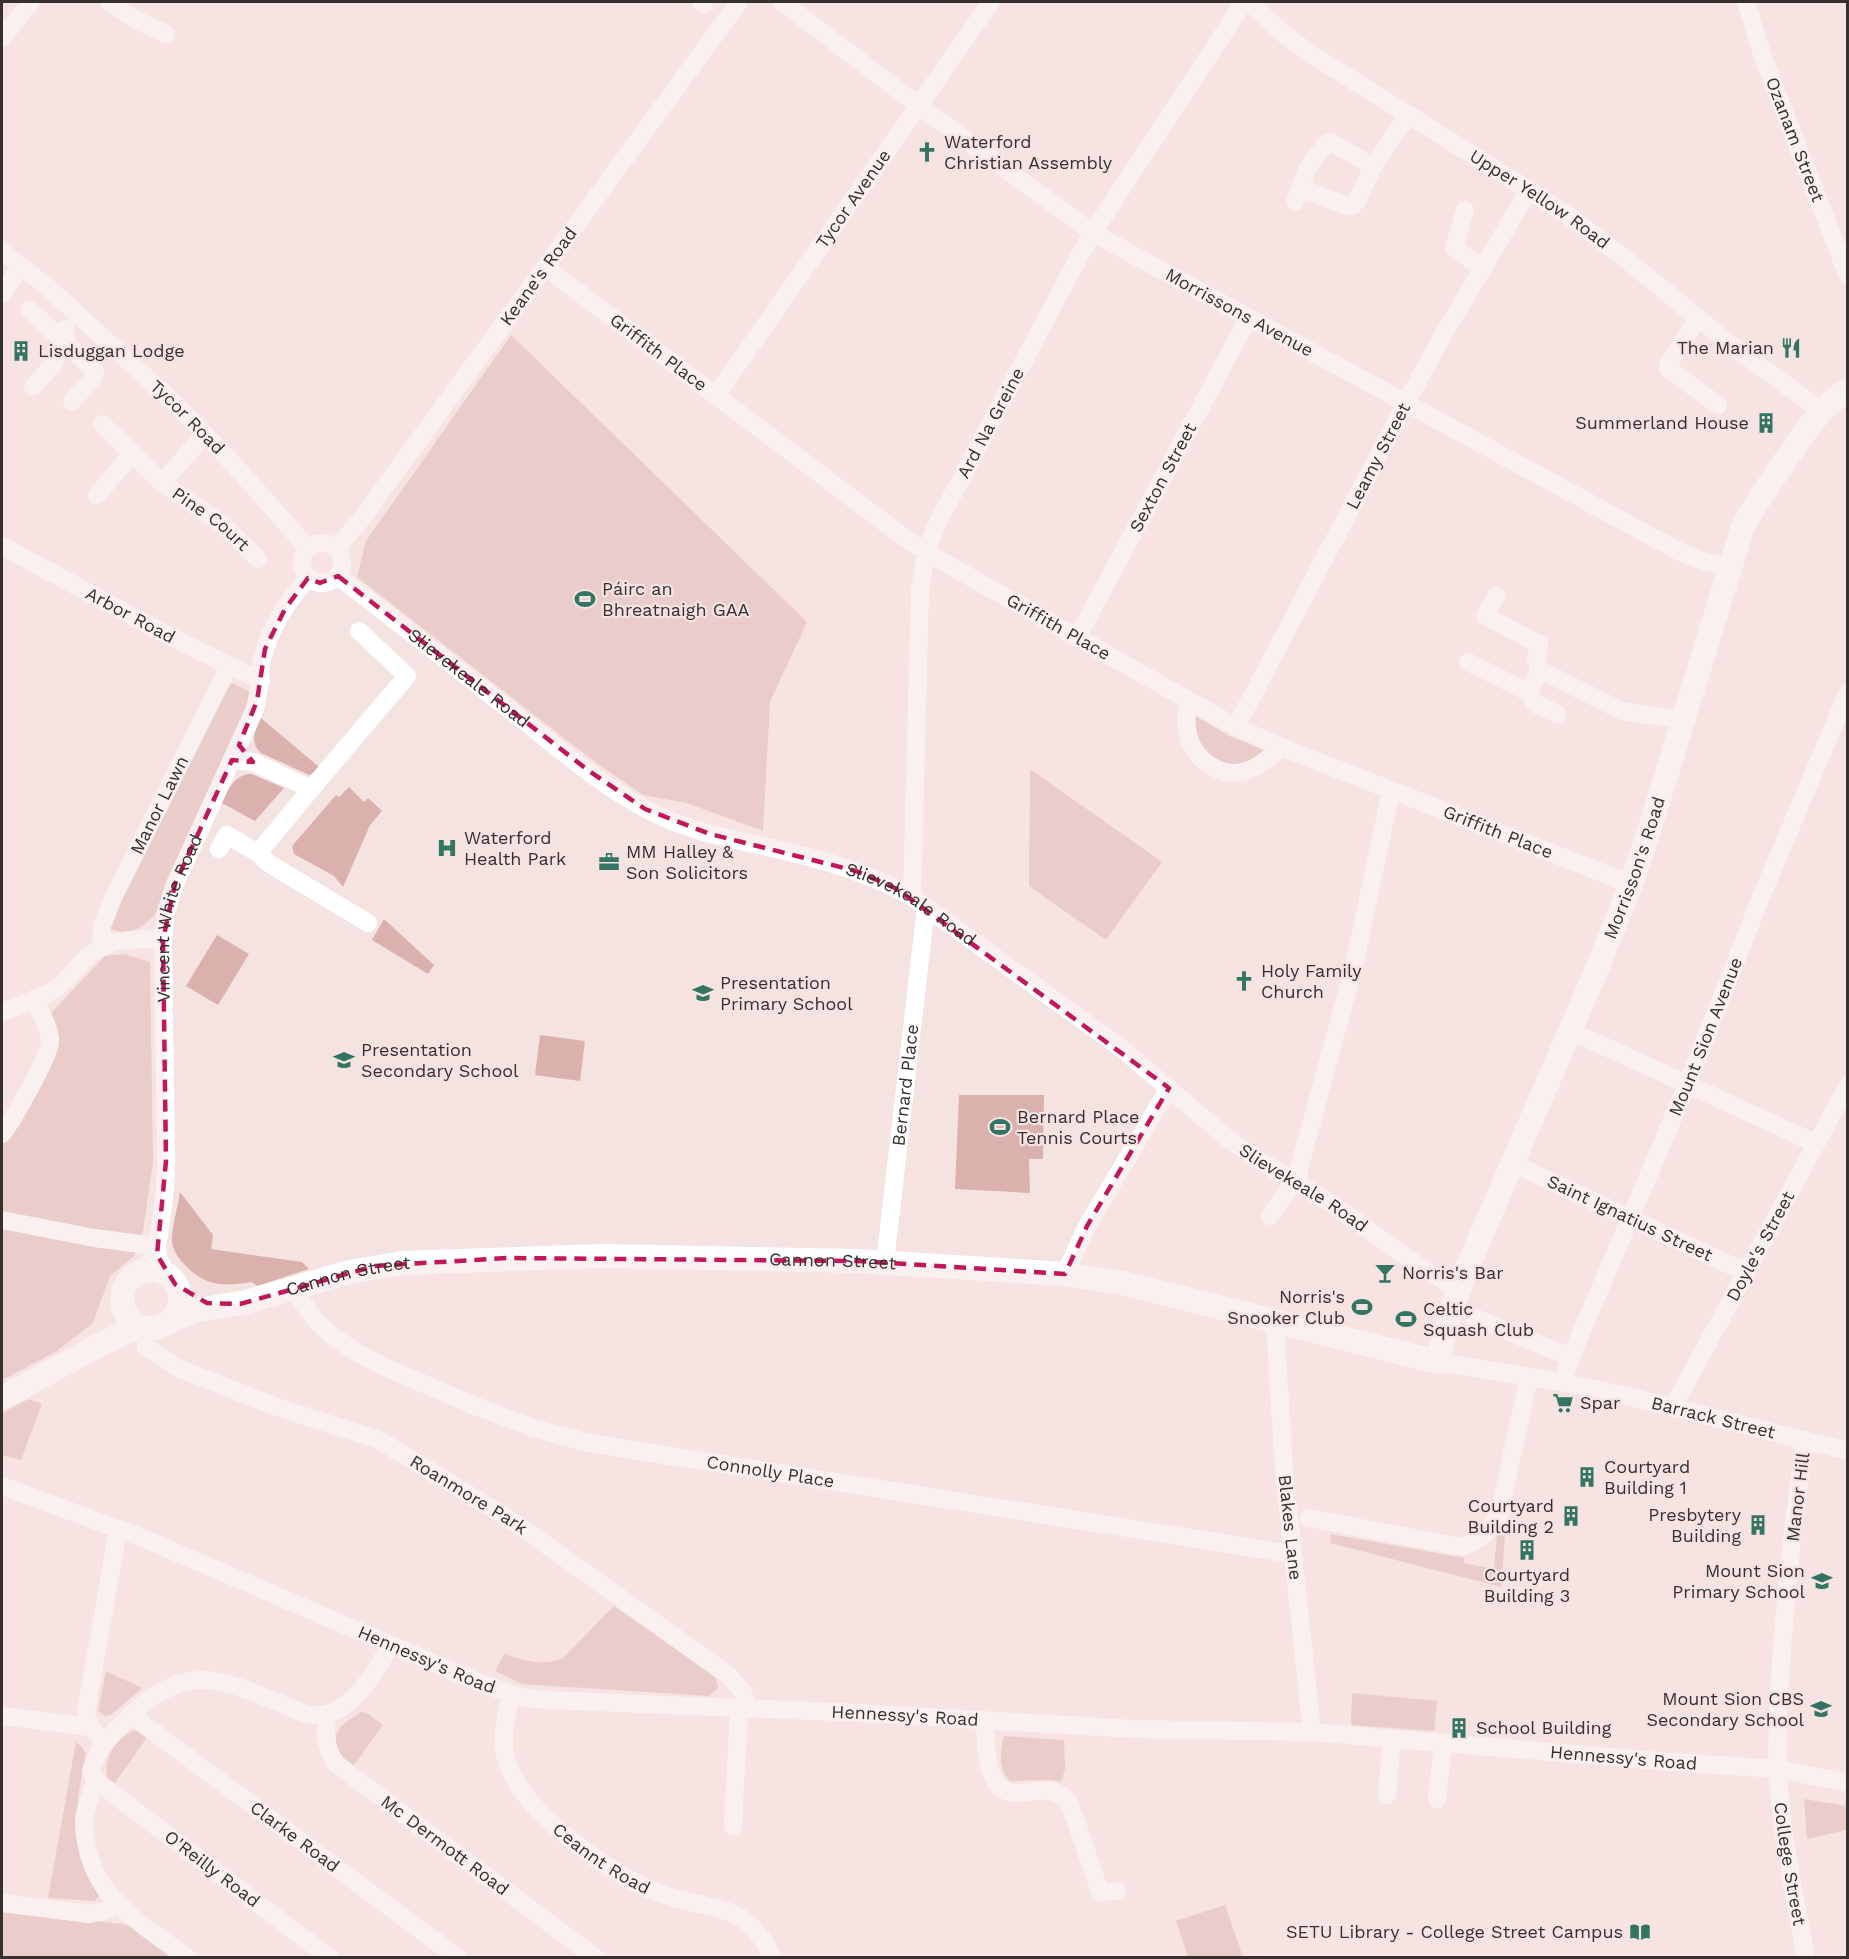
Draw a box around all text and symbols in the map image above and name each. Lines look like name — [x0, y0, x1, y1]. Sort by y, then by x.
street label: Ozanam Street — [1762, 74, 1829, 205]
place label: Waterford Christian Assembly — [944, 131, 1113, 173]
church icon: Waterford Christian Assembly — [915, 140, 939, 164]
street label: Tycor Avenue — [811, 145, 895, 252]
street label: Upper Yellow Road — [1466, 145, 1614, 253]
street label: Keane's Road — [495, 223, 581, 329]
street label: Morrissons Avenue — [1162, 263, 1317, 361]
street label: Griffith Place — [606, 309, 711, 395]
restaurant icon: The Marian — [1779, 336, 1803, 360]
place label: The Marian — [1677, 337, 1774, 358]
building icon: Lisduggan Lodge — [9, 339, 33, 363]
place label: Lisduggan Lodge — [38, 340, 185, 361]
street label: Ard Na Greine — [952, 364, 1028, 482]
street label: Tycor Road — [146, 375, 229, 458]
street label: Leamy Street — [1341, 399, 1414, 513]
building icon: Summerland House — [1754, 411, 1778, 435]
place label: Summerland House — [1575, 412, 1749, 433]
street label: Sexton Street — [1125, 419, 1201, 536]
street label: Pine Court — [169, 482, 255, 555]
place label: Páirc an Bhreatnaigh GAA — [602, 578, 750, 620]
street label: Arbor Road — [82, 582, 179, 647]
sports icon: Páirc an Bhreatnaigh GAA — [573, 587, 597, 611]
street label: Griffith Place — [1003, 589, 1114, 664]
street label: Slievekeale Road — [404, 624, 534, 732]
street label: Manor Lawn — [126, 752, 192, 858]
street label: Morrisson's Road — [1599, 794, 1669, 942]
street label: Griffith Place — [1440, 800, 1556, 862]
place label: Waterford Health Park — [464, 827, 566, 869]
street label: Vincent White Road — [152, 831, 206, 1003]
hospital icon: Waterford Health Park — [435, 836, 459, 860]
place label: MM Halley & Son Solicitors — [626, 841, 748, 883]
office icon: MM Halley & Son Solicitors — [597, 850, 621, 874]
street label: Slievekeale Road — [843, 858, 980, 950]
street label: Mount Sion Avenue — [1664, 954, 1746, 1119]
place label: Holy Family Church — [1261, 960, 1362, 1002]
church icon: Holy Family Church — [1232, 969, 1256, 993]
place label: Presentation Primary School — [720, 972, 853, 1014]
school or university icon: Presentation Primary School — [691, 981, 715, 1005]
street label: Bernard Place — [887, 1023, 922, 1147]
place label: Presentation Secondary School — [361, 1039, 519, 1081]
school or university icon: Presentation Secondary School — [332, 1048, 356, 1072]
place label: Bernard Place Tennis Courts — [1017, 1106, 1139, 1148]
sports icon: Bernard Place Tennis Courts — [988, 1115, 1012, 1139]
street label: Slievekeale Road — [1235, 1139, 1372, 1236]
street label: Saint Ignatius Street — [1544, 1170, 1717, 1266]
street label: Doyle's Street — [1722, 1187, 1799, 1305]
street label: Cannon Street — [769, 1248, 897, 1273]
street label: Cannon Street — [284, 1252, 411, 1300]
bar icon: Norris's Bar — [1373, 1261, 1397, 1285]
place label: Norris's Bar — [1402, 1262, 1504, 1283]
place label: Norris's Snooker Club — [1227, 1286, 1345, 1328]
sports icon: Norris's Snooker Club — [1350, 1295, 1374, 1319]
place label: Celtic Squash Club — [1423, 1298, 1534, 1340]
sports icon: Celtic Squash Club — [1394, 1307, 1418, 1331]
supermarket icon: Spar — [1551, 1391, 1575, 1415]
place label: Spar — [1580, 1392, 1620, 1413]
street label: Barrack Street — [1649, 1392, 1778, 1443]
street label: Roanmore Park — [406, 1450, 532, 1538]
street label: Connolly Place — [705, 1451, 836, 1492]
street label: Manor Hill — [1782, 1451, 1813, 1543]
place label: Courtyard Building 1 — [1604, 1456, 1690, 1498]
building icon: Courtyard Building 1 — [1575, 1465, 1599, 1489]
street label: Blakes Lane — [1275, 1474, 1307, 1581]
place label: Courtyard Building 2 — [1467, 1495, 1554, 1537]
building icon: Courtyard Building 2 — [1559, 1504, 1583, 1528]
place label: Presbytery Building — [1648, 1504, 1742, 1546]
building icon: Presbytery Building — [1746, 1513, 1770, 1537]
building icon: Courtyard Building 3 — [1515, 1538, 1539, 1562]
place label: Mount Sion Primary School — [1672, 1560, 1805, 1602]
place label: Courtyard Building 3 — [1484, 1564, 1570, 1606]
school or university icon: Mount Sion Primary School — [1810, 1569, 1834, 1593]
street label: Hennessy's Road — [355, 1621, 498, 1698]
place label: Mount Sion CBS Secondary School — [1646, 1688, 1804, 1730]
school or university icon: Mount Sion CBS Secondary School — [1809, 1697, 1833, 1721]
street label: Hennessy's Road — [831, 1701, 979, 1730]
building icon: School Building — [1447, 1716, 1471, 1740]
place label: School Building — [1476, 1717, 1612, 1738]
street label: Hennessy's Road — [1549, 1741, 1698, 1774]
street label: Mc Dermott Road — [377, 1790, 513, 1899]
street label: Clarke Road — [246, 1796, 344, 1876]
street label: College Street — [1770, 1801, 1811, 1928]
street label: Ceannt Road — [549, 1818, 654, 1898]
street label: O'Reilly Road — [161, 1826, 264, 1911]
library icon: SETU Library - College Street Campus — [1628, 1920, 1652, 1944]
place label: SETU Library - College Street Campus — [1286, 1921, 1623, 1942]

